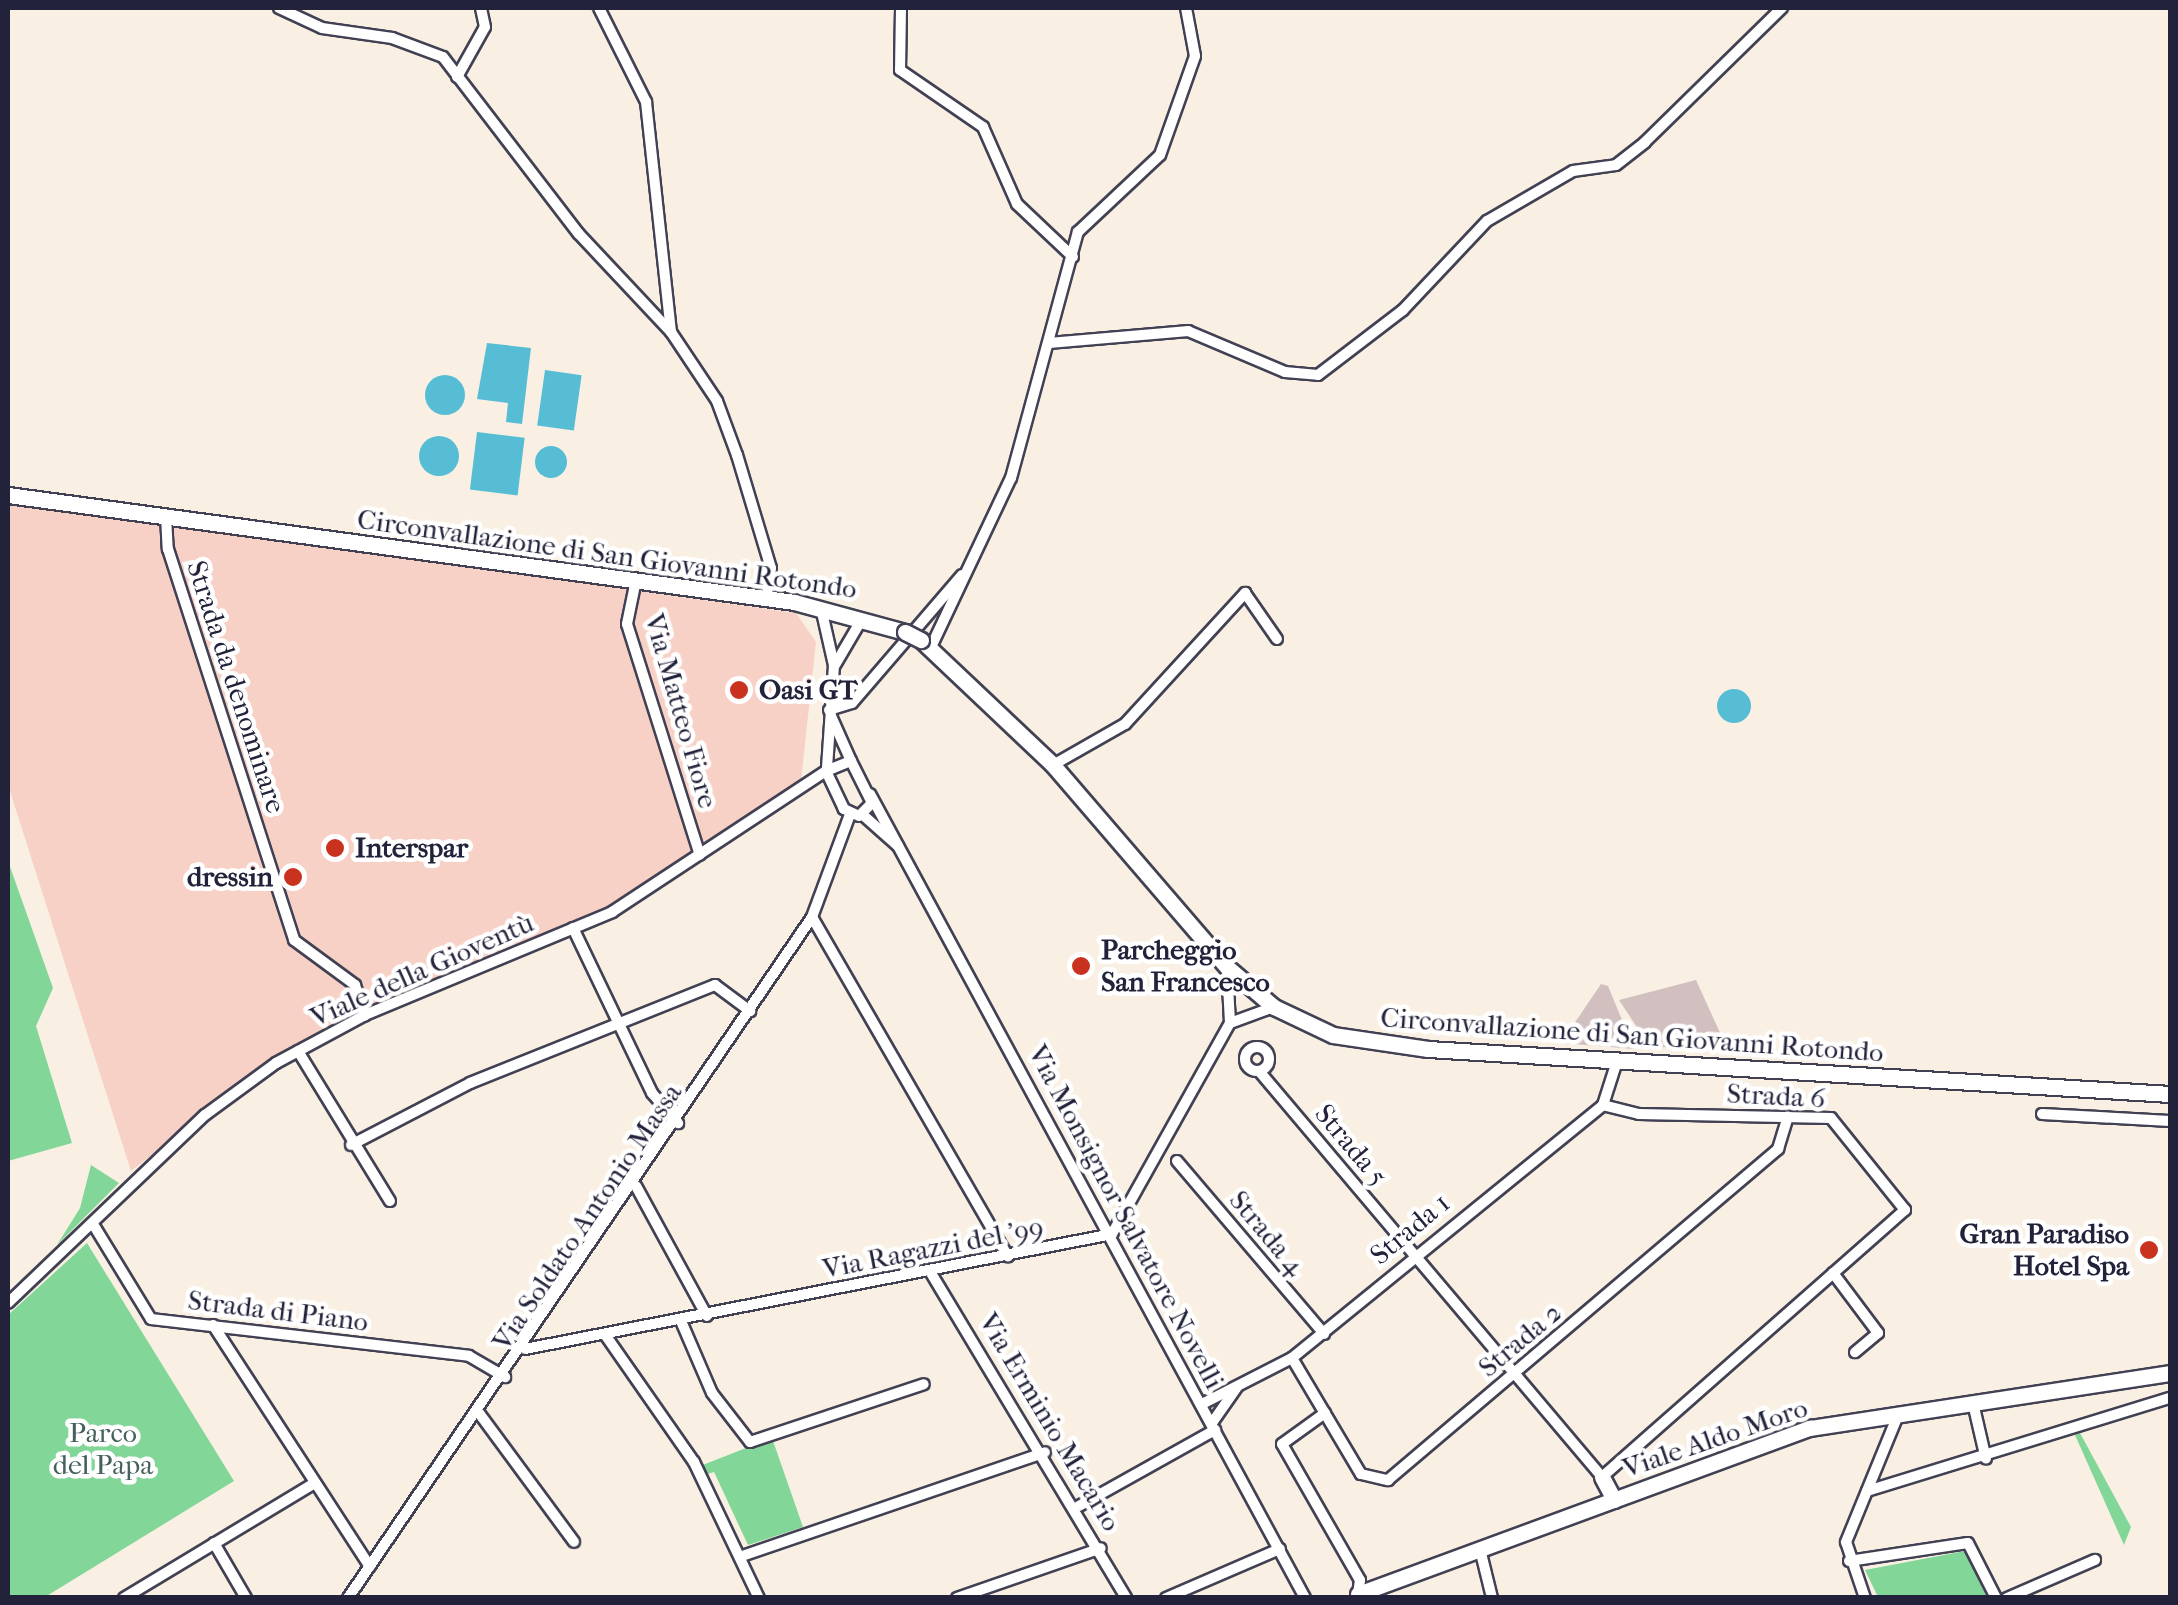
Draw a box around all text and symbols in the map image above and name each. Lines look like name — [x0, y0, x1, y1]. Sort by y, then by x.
street label: Circonvallazione di San Giovanni Rotondo — [355, 502, 859, 606]
street label: Strada da denominare — [179, 557, 293, 817]
street label: Via Matteo Fiore — [637, 610, 725, 812]
place label: Oasi GT — [759, 673, 857, 707]
marker: Oasi GT — [728, 679, 750, 701]
place label: Interspar — [355, 831, 468, 865]
marker: Interspar — [324, 837, 346, 859]
place label: dressin — [187, 860, 273, 894]
marker: dressin — [282, 866, 304, 888]
street label: Viale della Gioventù — [305, 906, 539, 1034]
place label: Parcheggio San Francesco — [1101, 933, 1270, 999]
marker: Parcheggio San Francesco — [1070, 955, 1092, 977]
street label: Circonvallazione di San Giovanni Rotondo — [1379, 1001, 1885, 1069]
street label: Via Monsignor Salvatore Novelli — [1021, 1039, 1231, 1395]
street label: Via Soldato Antonio Massa — [485, 1077, 689, 1357]
street label: Strada 6 — [1726, 1077, 1826, 1115]
street label: Strada 5 — [1307, 1098, 1395, 1192]
street label: Strada 4 — [1222, 1184, 1312, 1282]
street label: Strada 1 — [1363, 1186, 1457, 1272]
street label: Via Ragazzi del '99 — [820, 1210, 1046, 1286]
place label: Gran Paradiso Hotel Spa — [1960, 1217, 2129, 1283]
marker: Gran Paradiso Hotel Spa — [2138, 1239, 2160, 1261]
street label: Strada di Piano — [186, 1283, 370, 1339]
street label: Strada 2 — [1472, 1296, 1568, 1384]
street label: Via Erminio Macario — [972, 1307, 1128, 1537]
street label: Viale Aldo Moro — [1618, 1391, 1812, 1485]
park label: Parco del Papa — [53, 1416, 153, 1482]

